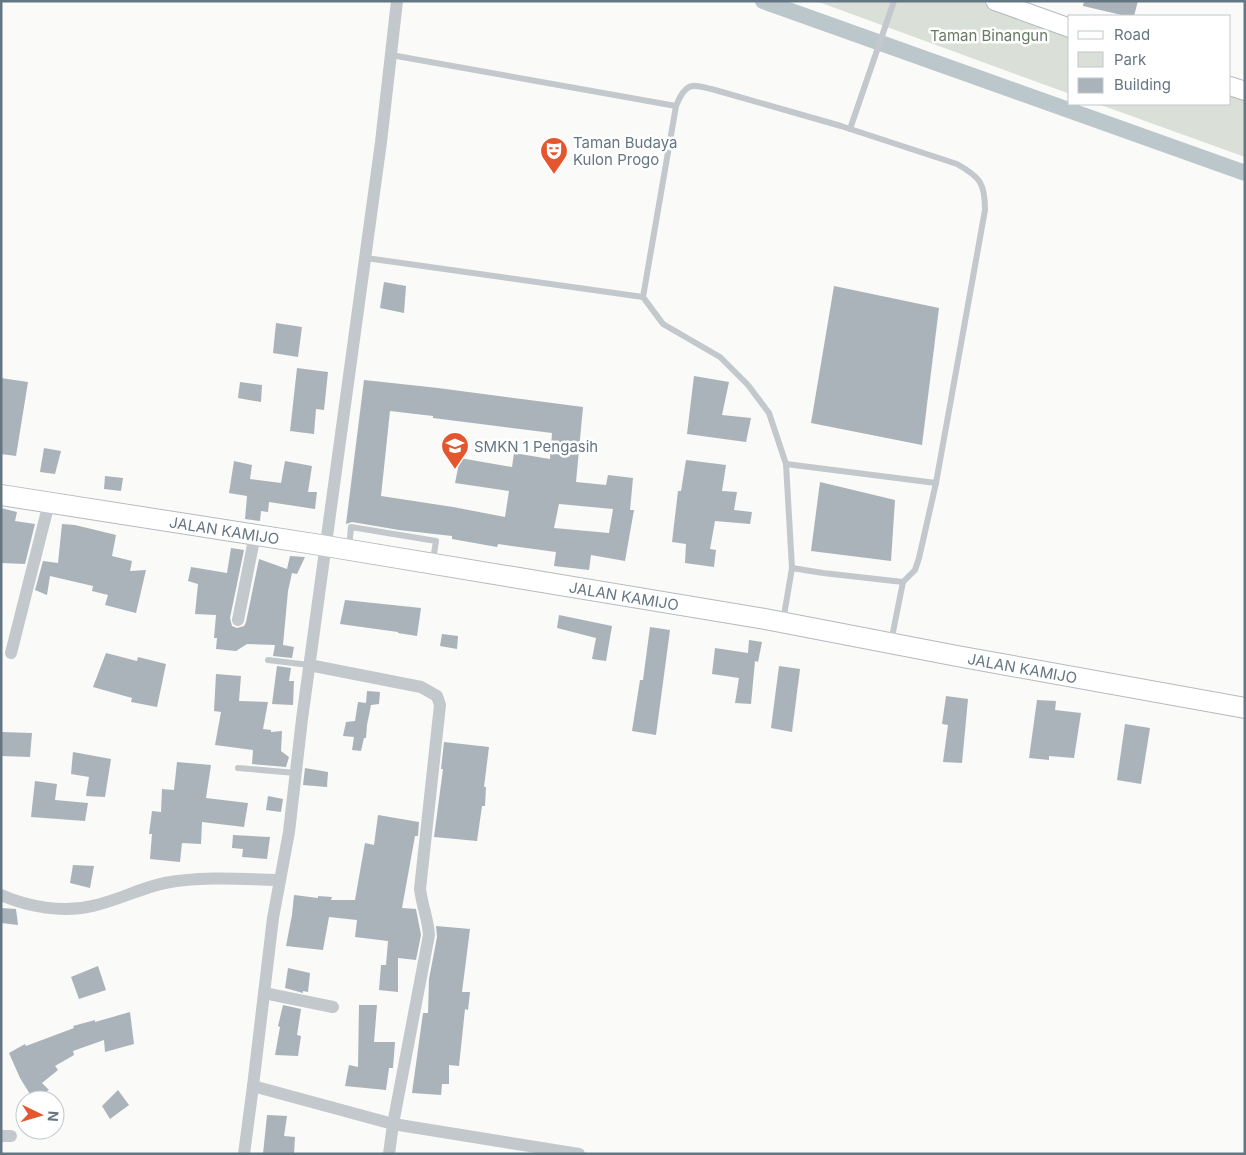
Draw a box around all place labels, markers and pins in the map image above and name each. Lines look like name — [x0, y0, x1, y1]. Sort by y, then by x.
place label: Taman Budaya Kulon Progo — [573, 133, 678, 169]
theatre icon: Taman Budaya Kulon Progo — [539, 136, 569, 175]
school or university icon: SMKN 1 Pengasih — [440, 431, 470, 470]
place label: SMKN 1 Pengasih — [474, 437, 598, 456]

